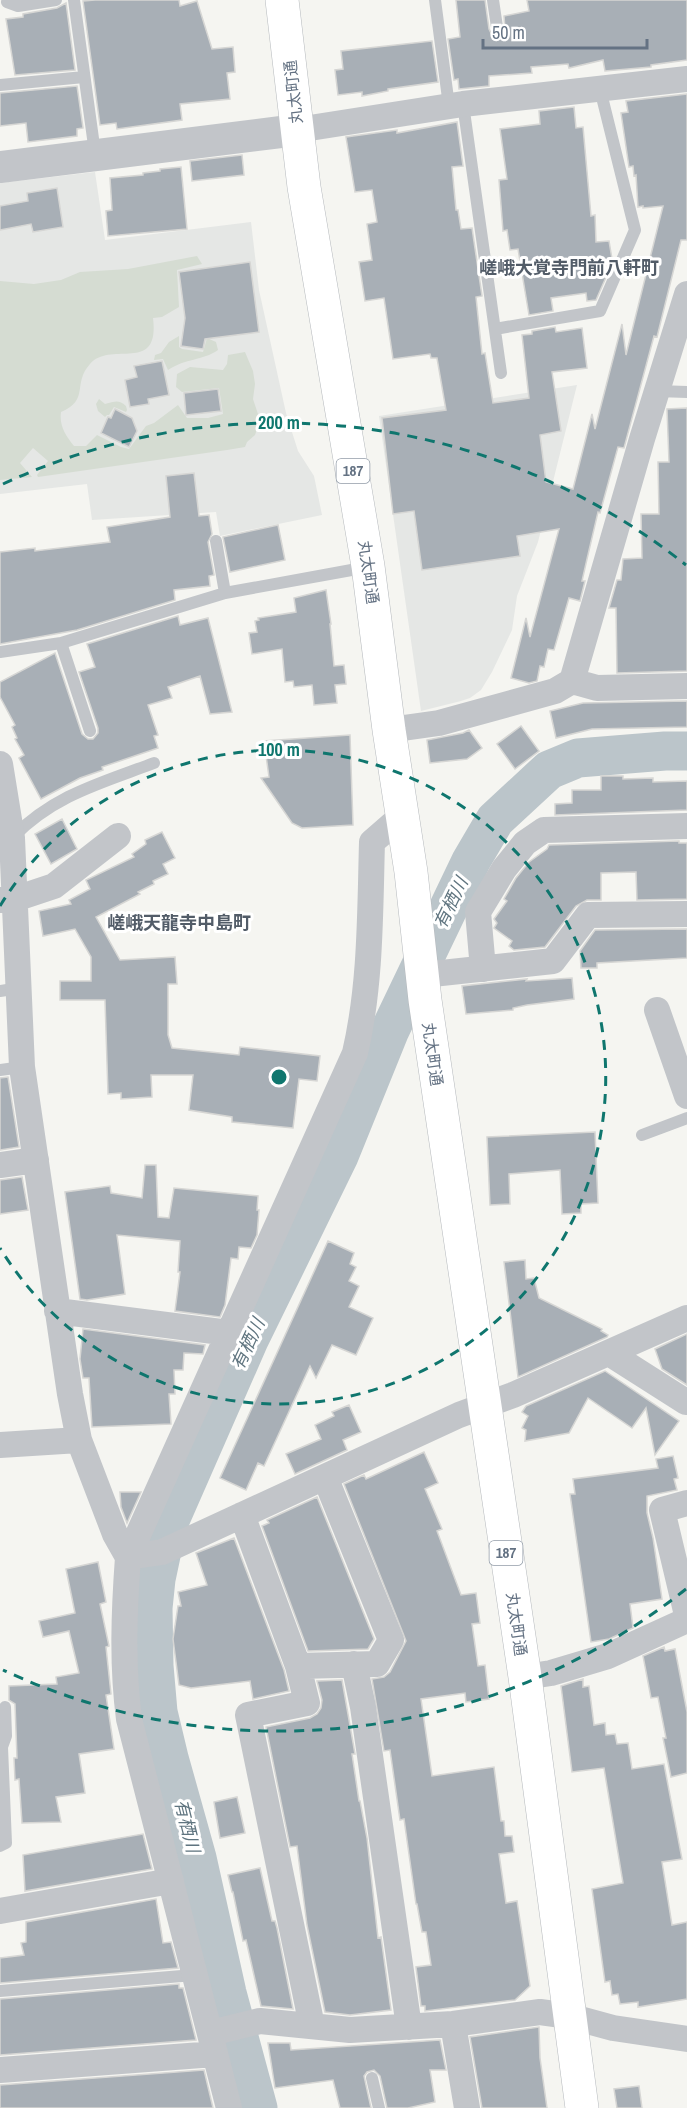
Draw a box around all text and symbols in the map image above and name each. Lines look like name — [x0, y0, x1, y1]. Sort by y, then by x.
scale bar — [483, 12, 646, 50]
text: 50 m — [492, 20, 525, 45]
street label: 丸太町通 — [279, 59, 307, 125]
district label: 嵯峨大覚寺門前八軒町 — [479, 255, 659, 280]
text: 200 m — [258, 410, 300, 435]
road number: 187 — [336, 459, 370, 483]
street label: 丸太町通 — [354, 539, 384, 605]
text: 100 m — [258, 737, 300, 762]
water label: 有栖川 — [427, 871, 474, 933]
district label: 嵯峨天龍寺中島町 — [107, 910, 251, 935]
street label: 丸太町通 — [418, 1021, 448, 1087]
centre of rings — [269, 1067, 289, 1087]
water label: 有栖川 — [225, 1312, 271, 1374]
road number: 187 — [490, 1541, 522, 1565]
street label: 丸太町通 — [502, 1591, 532, 1657]
water label: 有栖川 — [169, 1797, 207, 1857]

